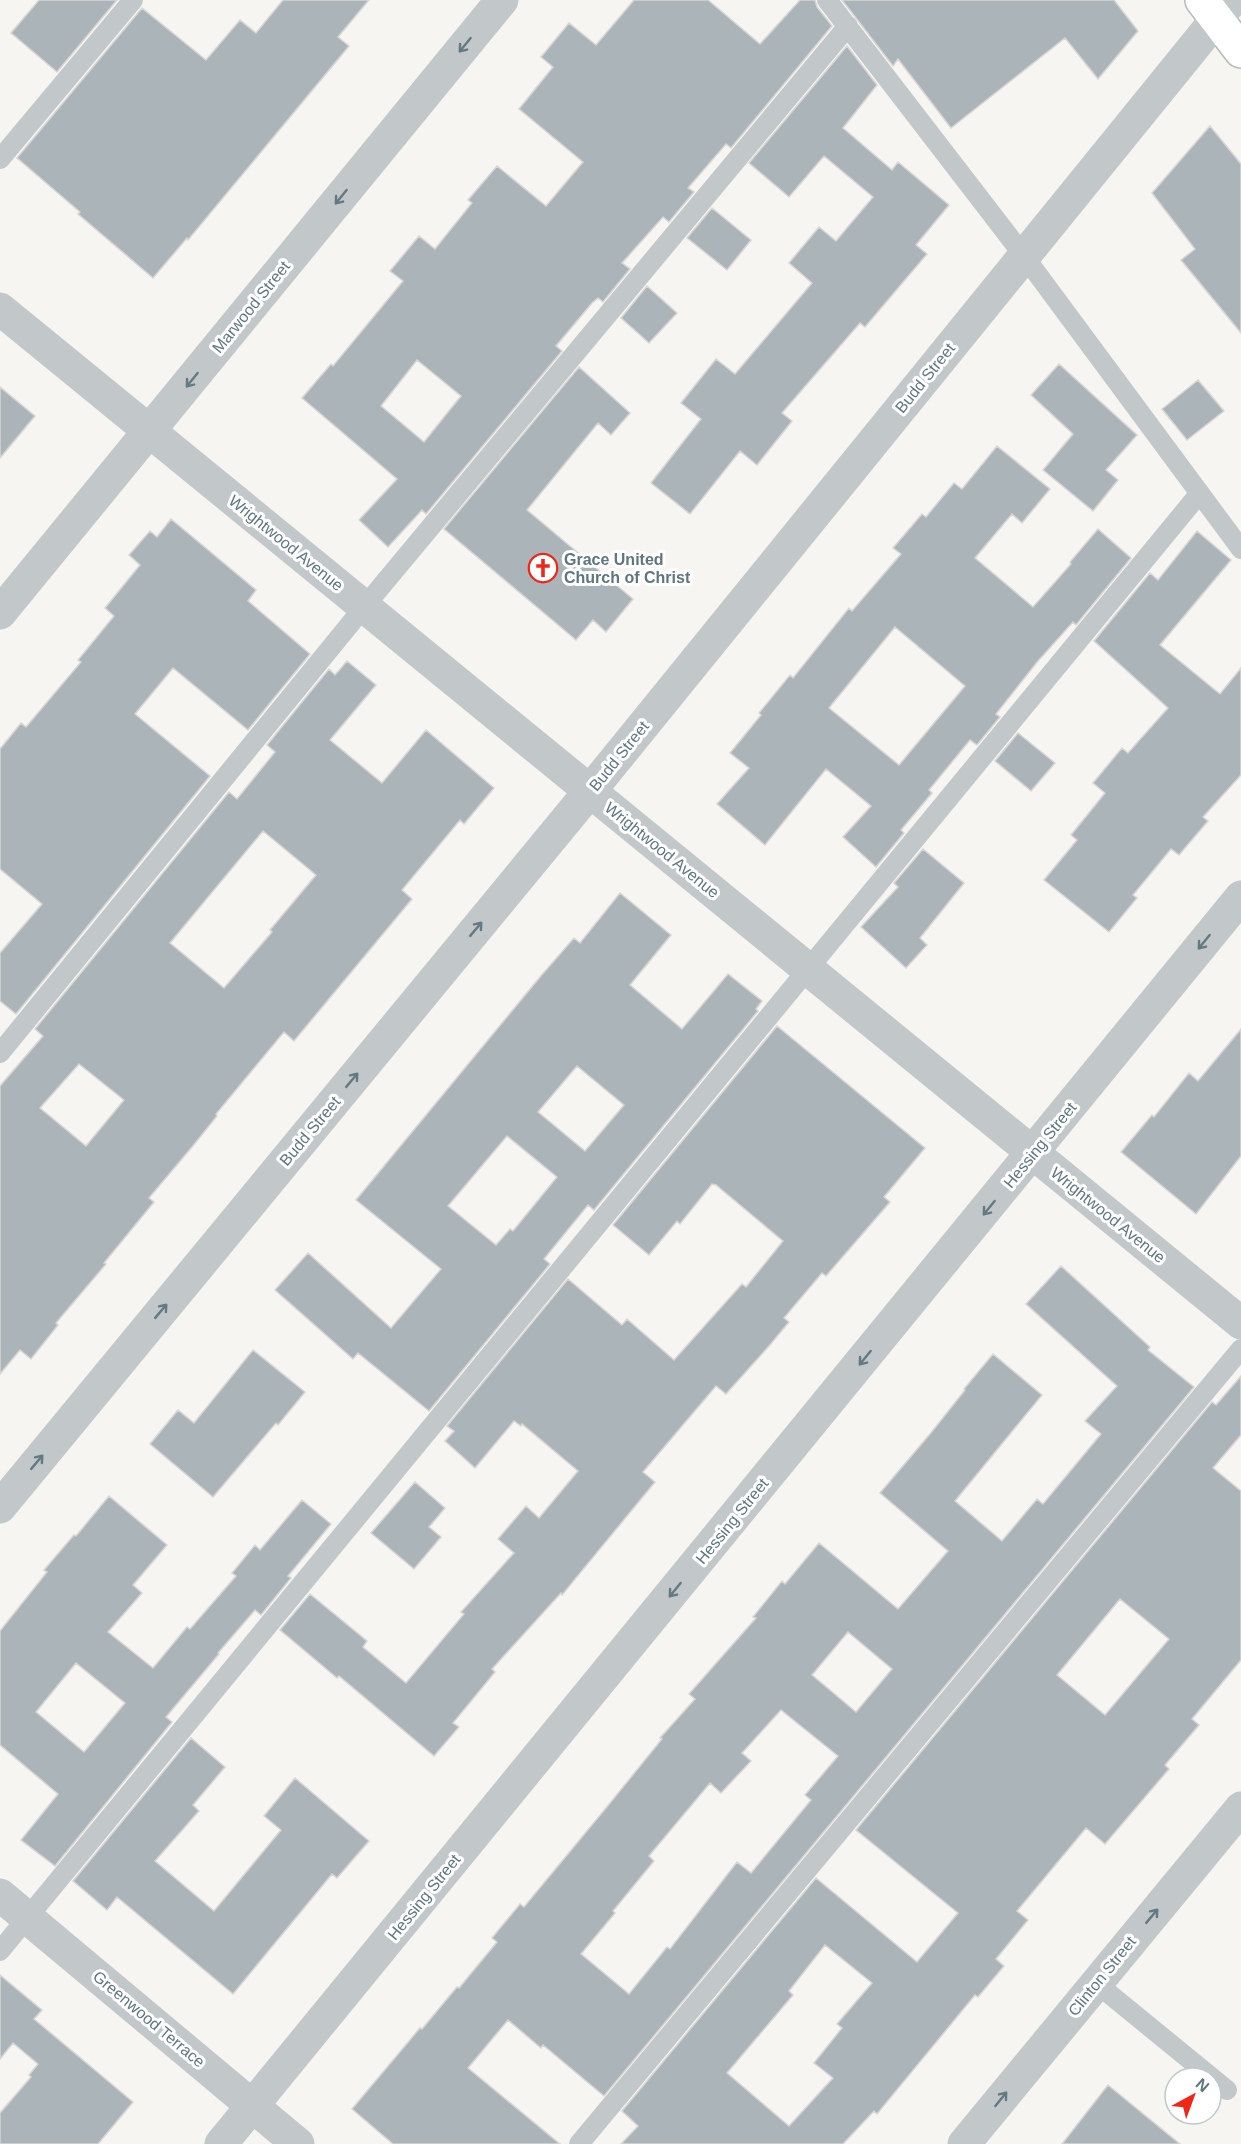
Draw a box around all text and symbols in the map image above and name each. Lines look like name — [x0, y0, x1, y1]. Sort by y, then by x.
one-way arrow — [458, 37, 471, 53]
one-way arrow — [335, 188, 348, 204]
street label: Marwood Street — [209, 257, 293, 356]
street label: Budd Street — [892, 339, 959, 416]
one-way arrow — [185, 372, 198, 388]
street label: Wrightwood Avenue — [226, 492, 346, 594]
place label: Grace United Church of Christ — [564, 551, 691, 586]
church icon: Grace United Church of Christ — [527, 552, 559, 584]
street label: Budd Street — [586, 717, 653, 794]
street label: Wrightwood Avenue — [602, 799, 722, 901]
one-way arrow — [470, 921, 483, 937]
one-way arrow — [1198, 934, 1211, 950]
one-way arrow — [345, 1073, 359, 1088]
street label: Budd Street — [276, 1093, 344, 1169]
street label: Hessing Street — [1000, 1098, 1080, 1191]
street label: Wrightwood Avenue — [1048, 1164, 1168, 1266]
one-way arrow — [982, 1199, 995, 1215]
one-way arrow — [155, 1303, 168, 1319]
one-way arrow — [859, 1350, 872, 1366]
one-way arrow — [31, 1454, 44, 1470]
street label: Hessing Street — [692, 1474, 772, 1567]
one-way arrow — [669, 1582, 682, 1598]
street label: Hessing Street — [384, 1850, 464, 1943]
one-way arrow — [1145, 1908, 1158, 1924]
street label: Clinton Street — [1065, 1933, 1139, 2019]
street label: Greenwood Terrace — [90, 1967, 208, 2071]
north arrow — [1163, 2066, 1223, 2126]
text: N — [1193, 2075, 1212, 2095]
one-way arrow — [994, 2092, 1008, 2107]

